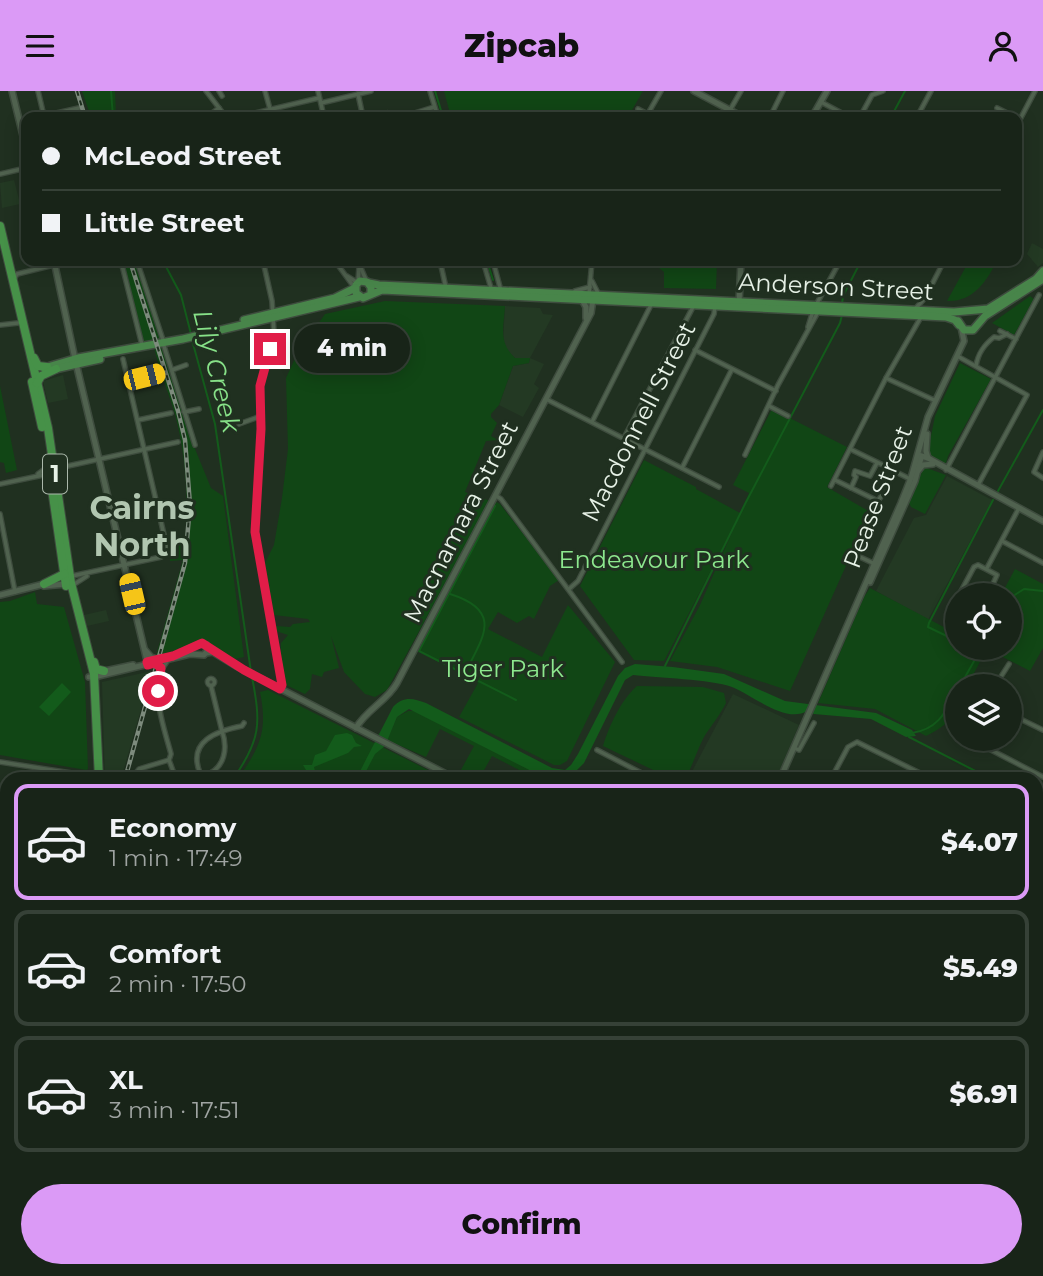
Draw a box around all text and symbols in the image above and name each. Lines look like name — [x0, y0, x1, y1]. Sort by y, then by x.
text: Zipcab — [464, 26, 579, 65]
icon: menu — [21, 27, 59, 65]
icon: person — [984, 27, 1022, 65]
text: McLeod Street — [84, 140, 282, 172]
text: Little Street — [84, 207, 244, 239]
street label: Anderson Street — [738, 267, 935, 306]
water label: Lily Creek — [186, 306, 248, 437]
street label: Macdonnell Street — [576, 317, 702, 527]
callout: 4 min — [294, 324, 410, 373]
route end — [254, 333, 286, 365]
text: 4 min — [317, 334, 387, 362]
car — [122, 362, 167, 392]
street label: Macnamara Street — [397, 416, 524, 627]
street label: Pease Street — [837, 421, 918, 572]
road number: 1 — [43, 455, 67, 493]
district label: Cairns North — [89, 488, 195, 564]
park label: Endeavour Park — [558, 545, 750, 574]
car — [118, 571, 147, 617]
map controls — [945, 583, 1022, 751]
button: locate — [945, 583, 1022, 660]
park label: Tiger Park — [442, 654, 565, 683]
button: layers — [945, 674, 1022, 751]
route start — [142, 675, 174, 707]
icon: car — [25, 811, 88, 874]
text: Economy — [109, 812, 236, 844]
text: $4.07 — [941, 826, 1018, 858]
text: 1 min · 17:49 — [109, 844, 243, 872]
icon: car — [25, 937, 88, 1000]
text: Comfort — [109, 938, 221, 970]
text: $5.49 — [943, 952, 1018, 984]
text: 2 min · 17:50 — [109, 970, 247, 998]
icon: car — [25, 1063, 88, 1126]
text: XL — [109, 1064, 143, 1096]
text: $6.91 — [949, 1078, 1018, 1110]
text: 3 min · 17:51 — [109, 1096, 240, 1124]
button: Confirm — [21, 1184, 1022, 1264]

